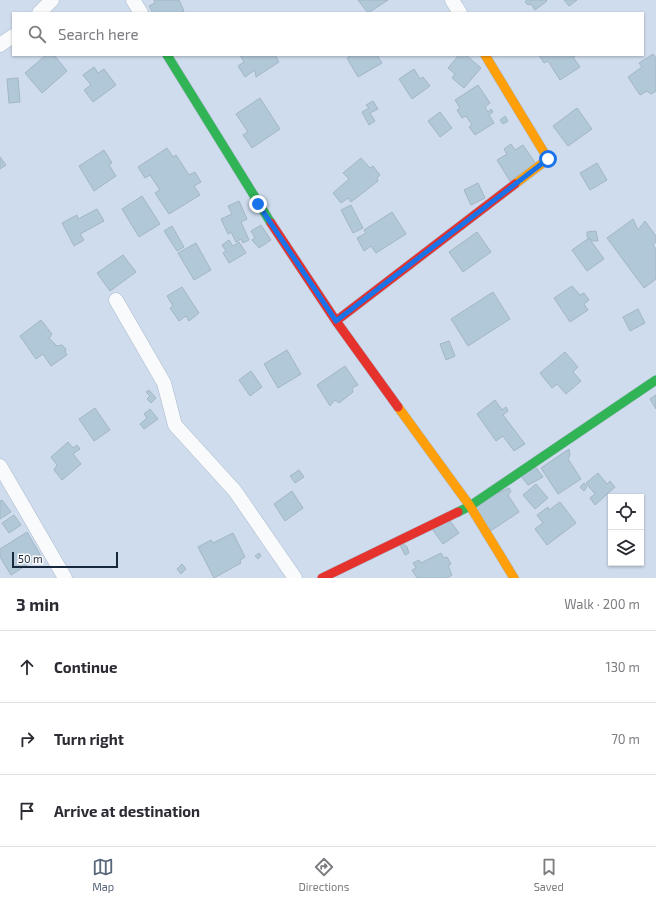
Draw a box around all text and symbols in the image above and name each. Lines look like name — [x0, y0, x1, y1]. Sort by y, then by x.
search box — [12, 12, 644, 56]
icon: search — [26, 23, 48, 45]
text: Search here — [58, 25, 139, 43]
route start — [539, 150, 557, 168]
route end — [249, 195, 267, 213]
map controls — [608, 494, 644, 566]
button: locate — [608, 494, 644, 530]
button: layers — [608, 530, 644, 566]
scale bar — [12, 550, 118, 569]
text: 50 m — [18, 552, 43, 565]
text: 3 min — [16, 594, 59, 614]
text: Walk · 200 m — [564, 596, 640, 612]
icon: ahead — [16, 656, 38, 678]
text: Continue — [54, 658, 117, 676]
text: 130 m — [605, 659, 640, 675]
icon: right — [16, 728, 38, 750]
text: Turn right — [54, 730, 124, 748]
text: 70 m — [611, 731, 640, 747]
icon: arrive — [16, 800, 38, 822]
text: Arrive at destination — [54, 802, 200, 820]
tab: Map — [92, 856, 114, 893]
tab: Directions — [299, 856, 349, 893]
tab: Saved — [534, 856, 564, 893]

